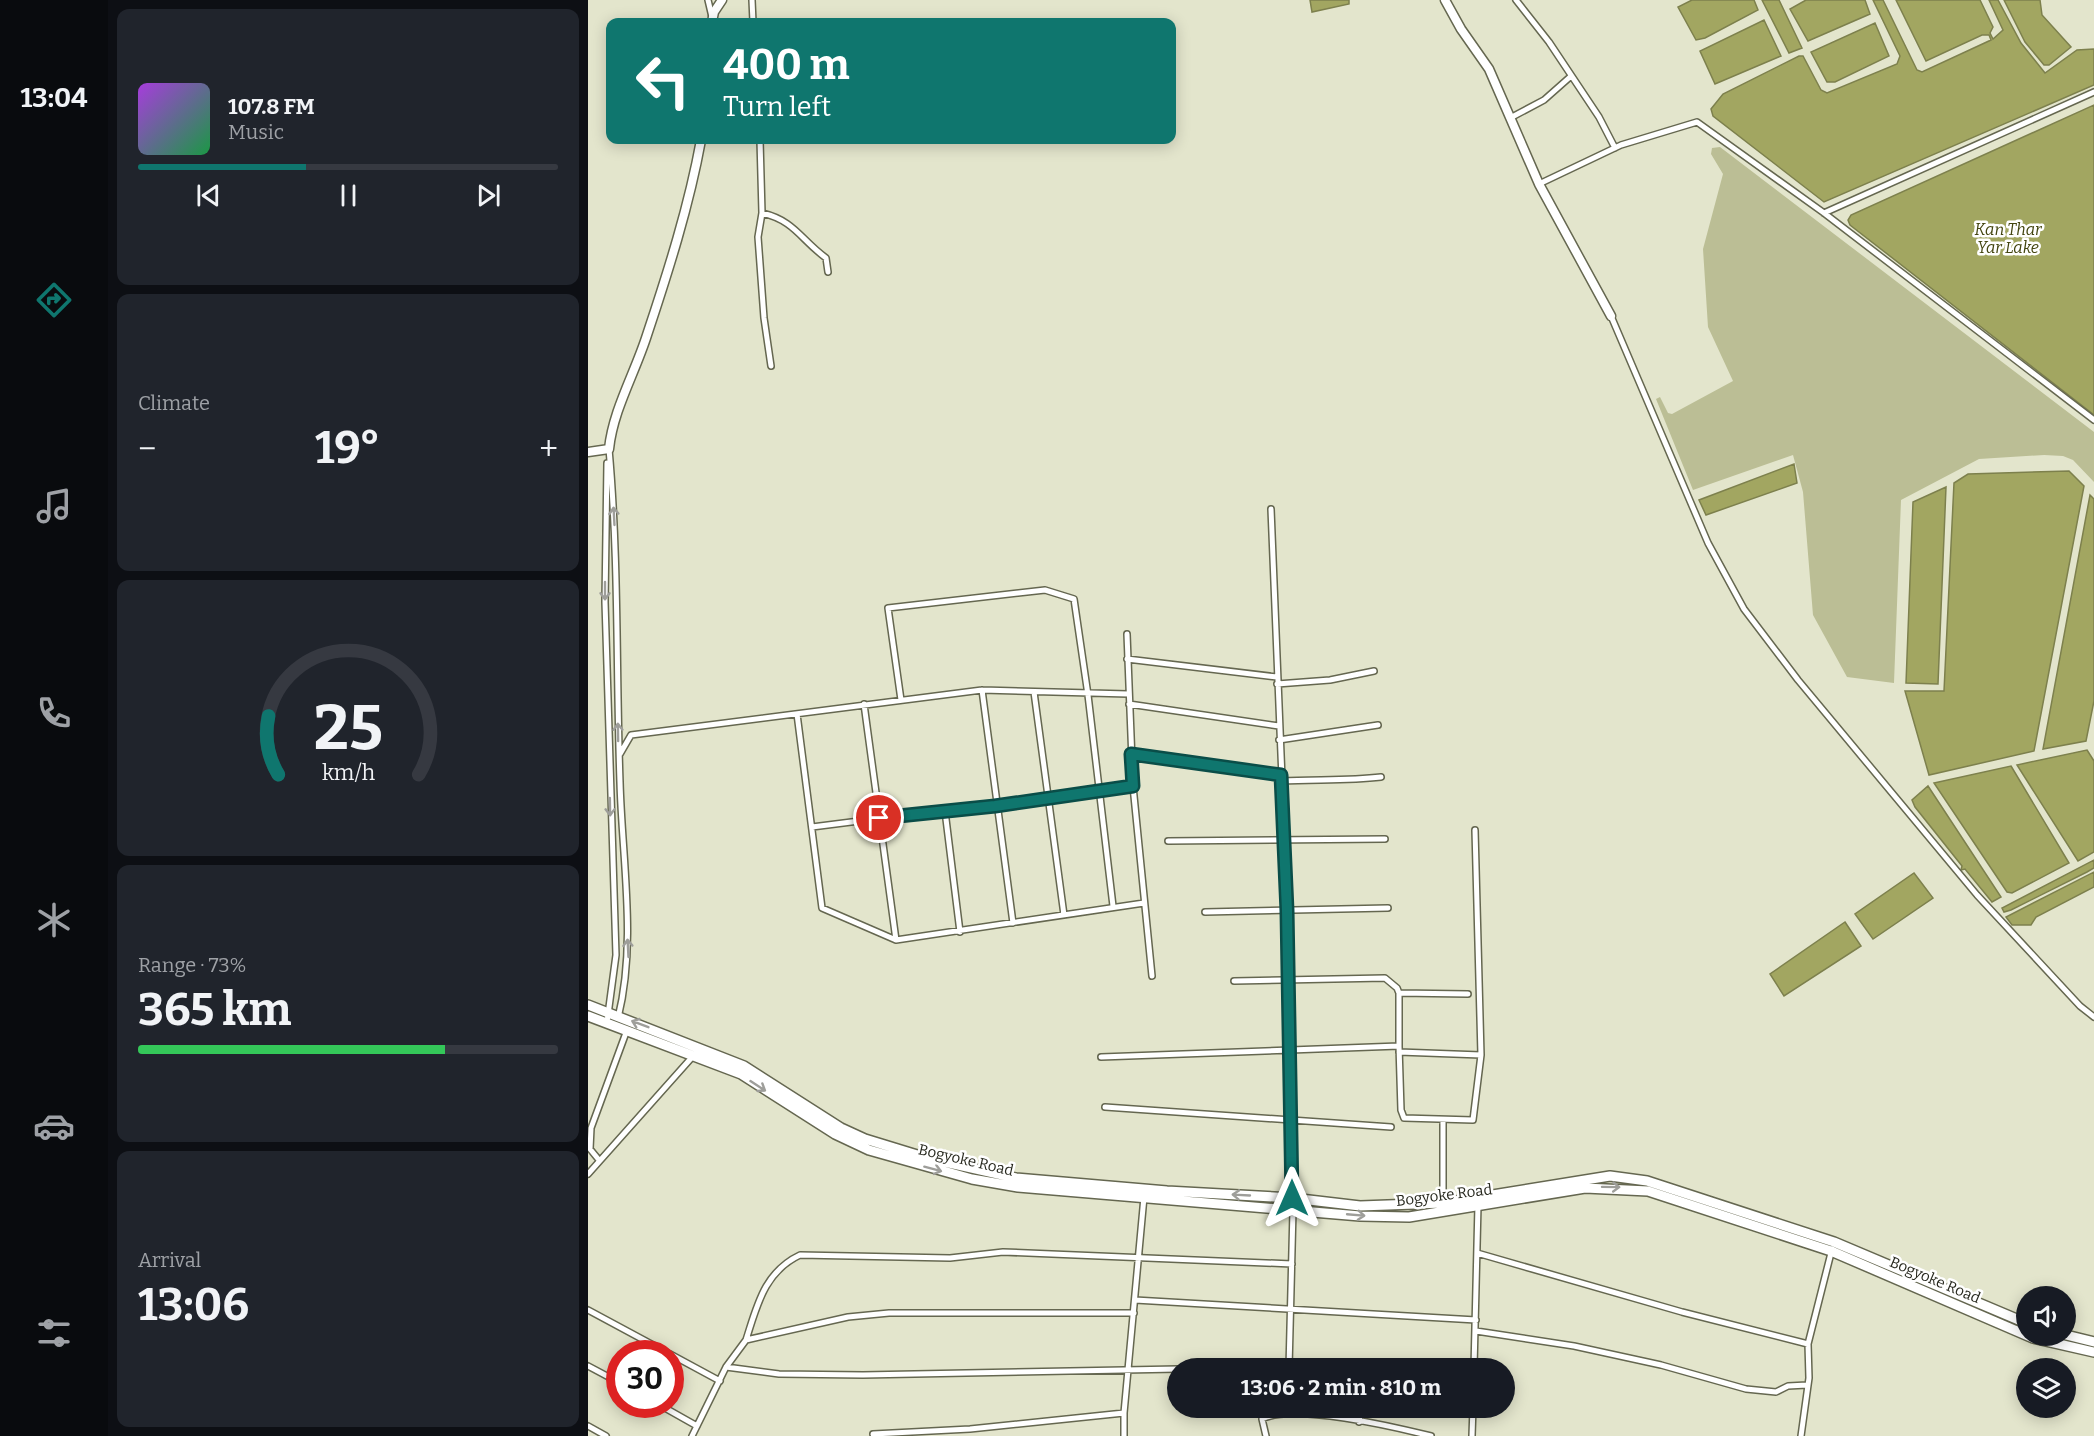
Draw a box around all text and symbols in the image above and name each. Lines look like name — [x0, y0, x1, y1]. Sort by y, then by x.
text: 400 m — [723, 40, 850, 90]
icon: left — [624, 42, 702, 120]
text: 13:04 — [20, 82, 88, 114]
text: Turn left — [723, 91, 831, 123]
text: 107.8 FM — [228, 93, 315, 120]
text: Music — [228, 120, 284, 144]
icon: previous — [192, 179, 225, 212]
icon: pause — [332, 179, 365, 212]
icon: next — [472, 179, 505, 212]
water label: Kan Thar Yar Lake — [1974, 220, 2043, 257]
icon: directions — [33, 279, 75, 321]
text: Climate — [138, 391, 210, 415]
text: 19° — [315, 421, 380, 475]
text: − — [138, 429, 156, 469]
text: + — [539, 429, 558, 469]
icon: music — [33, 485, 75, 527]
one-way arrow — [608, 506, 619, 526]
one-way arrow — [599, 581, 611, 601]
text: 25 — [313, 691, 383, 766]
icon: phone — [33, 692, 75, 734]
one-way arrow — [612, 722, 624, 742]
text: km/h — [321, 760, 375, 786]
pin — [853, 792, 904, 843]
one-way arrow — [604, 797, 616, 817]
icon: arrive — [862, 801, 895, 834]
icon: climate — [33, 899, 75, 941]
one-way arrow — [622, 938, 633, 958]
text: Range · 73% — [138, 953, 246, 977]
text: 365 km — [138, 983, 292, 1037]
one-way arrow — [631, 1018, 650, 1029]
one-way arrow — [749, 1080, 766, 1092]
icon: car — [33, 1105, 75, 1147]
street label: Bogyoke Road — [917, 1140, 1015, 1180]
one-way arrow — [923, 1164, 942, 1175]
position arrow — [1260, 1166, 1324, 1230]
street label: Bogyoke Road — [1395, 1180, 1493, 1210]
one-way arrow — [1601, 1182, 1621, 1193]
one-way arrow — [1232, 1190, 1252, 1201]
one-way arrow — [1345, 1210, 1365, 1221]
text: Arrival — [138, 1248, 201, 1272]
street label: Bogyoke Road — [1887, 1253, 1983, 1307]
text: 13:06 — [138, 1278, 249, 1332]
map controls — [2016, 1286, 2076, 1418]
button: sound — [2016, 1286, 2076, 1346]
icon: filters — [33, 1312, 75, 1354]
speed limit sign: 30 — [606, 1340, 684, 1418]
button: layers — [2016, 1358, 2076, 1418]
text: 13:06 · 2 min · 810 m — [1241, 1374, 1441, 1401]

